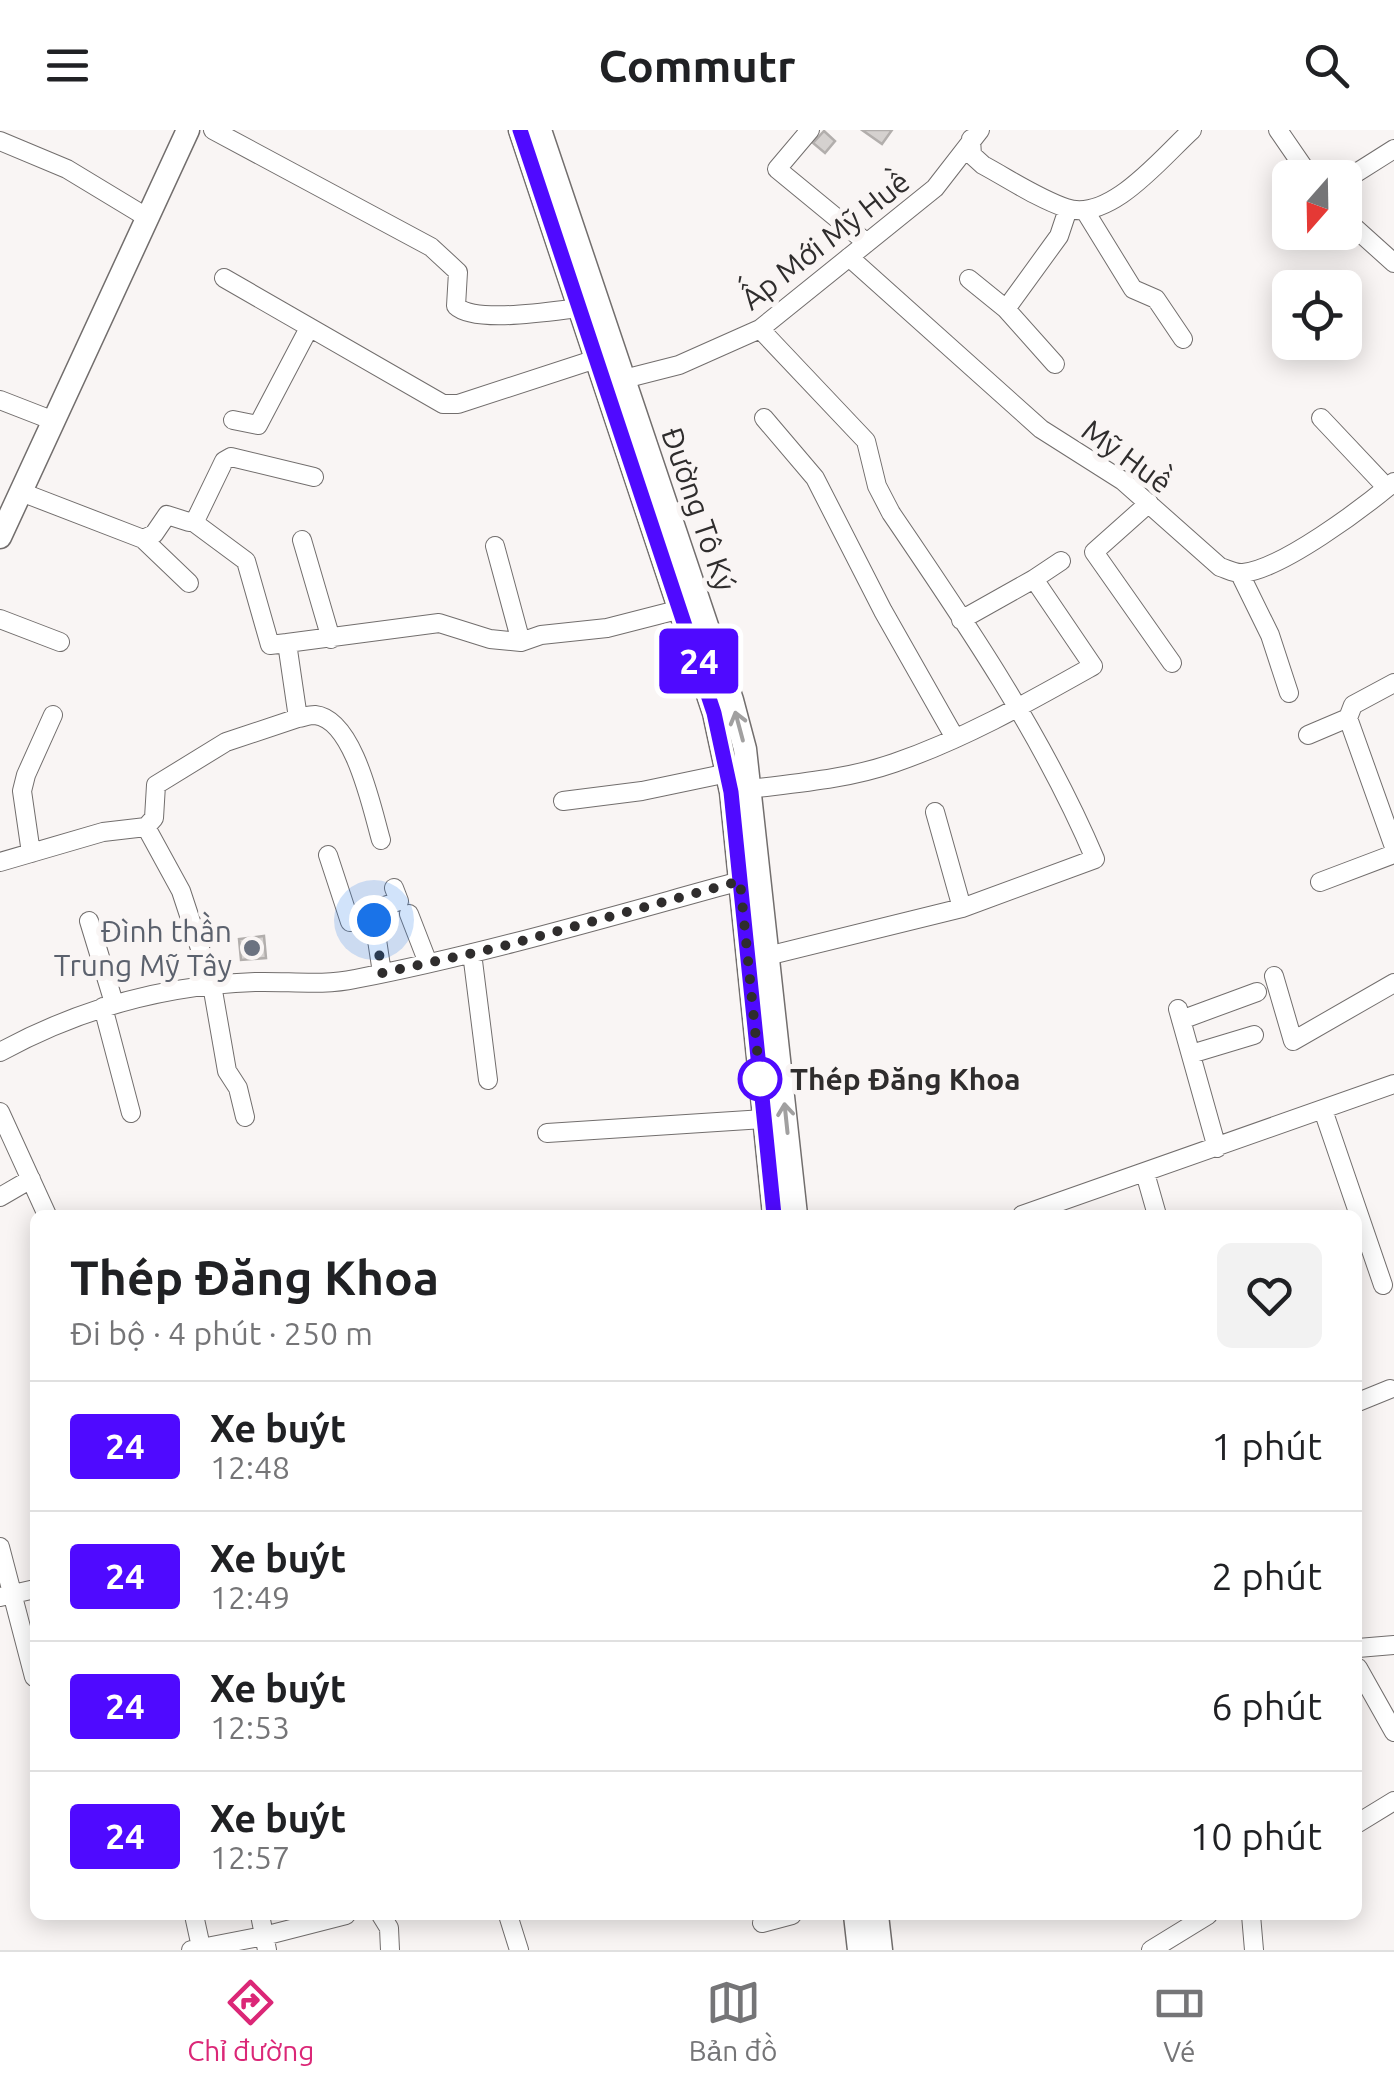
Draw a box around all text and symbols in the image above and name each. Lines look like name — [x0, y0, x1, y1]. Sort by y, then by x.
icon: menu — [40, 38, 95, 93]
icon: search — [1299, 38, 1354, 93]
text: Commutr — [598, 40, 796, 91]
street label: Ấp Mới Mỹ Huề — [729, 158, 916, 316]
north arrow — [1272, 160, 1362, 250]
map controls — [1272, 160, 1362, 360]
button: locate — [1272, 270, 1362, 360]
street label: Mỹ Huề — [1076, 410, 1180, 500]
street label: Đường Tô Ký — [655, 423, 743, 595]
line badge: 24 — [654, 628, 744, 694]
text: 24 — [679, 641, 719, 681]
one-way arrow — [729, 711, 747, 743]
your location — [349, 895, 399, 945]
place label: Đình thần Trung Mỹ Tây — [54, 911, 232, 982]
marker: Đình thần Trung Mỹ Tây — [241, 937, 263, 959]
marker: Thép Đăng Khoa — [739, 1058, 781, 1100]
place label: Thép Đăng Khoa — [790, 1062, 1021, 1096]
one-way arrow — [776, 1102, 795, 1135]
button: heart — [1217, 1243, 1322, 1348]
text: Thép Đăng Khoa — [70, 1250, 439, 1304]
text: Đi bộ · 4 phút · 250 m — [70, 1315, 373, 1351]
text: Xe buýt — [210, 1407, 346, 1449]
text: 1 phút — [1211, 1425, 1322, 1467]
text: 24 — [105, 1426, 145, 1466]
text: 12:48 — [210, 1449, 290, 1485]
text: Xe buýt — [210, 1537, 346, 1579]
text: 2 phút — [1211, 1555, 1322, 1597]
text: 24 — [105, 1556, 145, 1596]
text: 12:49 — [210, 1579, 290, 1615]
text: Xe buýt — [210, 1667, 346, 1709]
text: 6 phút — [1211, 1685, 1322, 1727]
text: 24 — [105, 1686, 145, 1726]
text: 12:53 — [210, 1709, 290, 1745]
text: Xe buýt — [210, 1797, 346, 1839]
text: 10 phút — [1190, 1815, 1322, 1857]
text: 24 — [105, 1816, 145, 1856]
text: 12:57 — [210, 1839, 290, 1875]
tab: Chỉ đường — [187, 1975, 314, 2068]
tab: Bản đồ — [689, 1975, 777, 2068]
tab: Vé — [1152, 1976, 1207, 2067]

